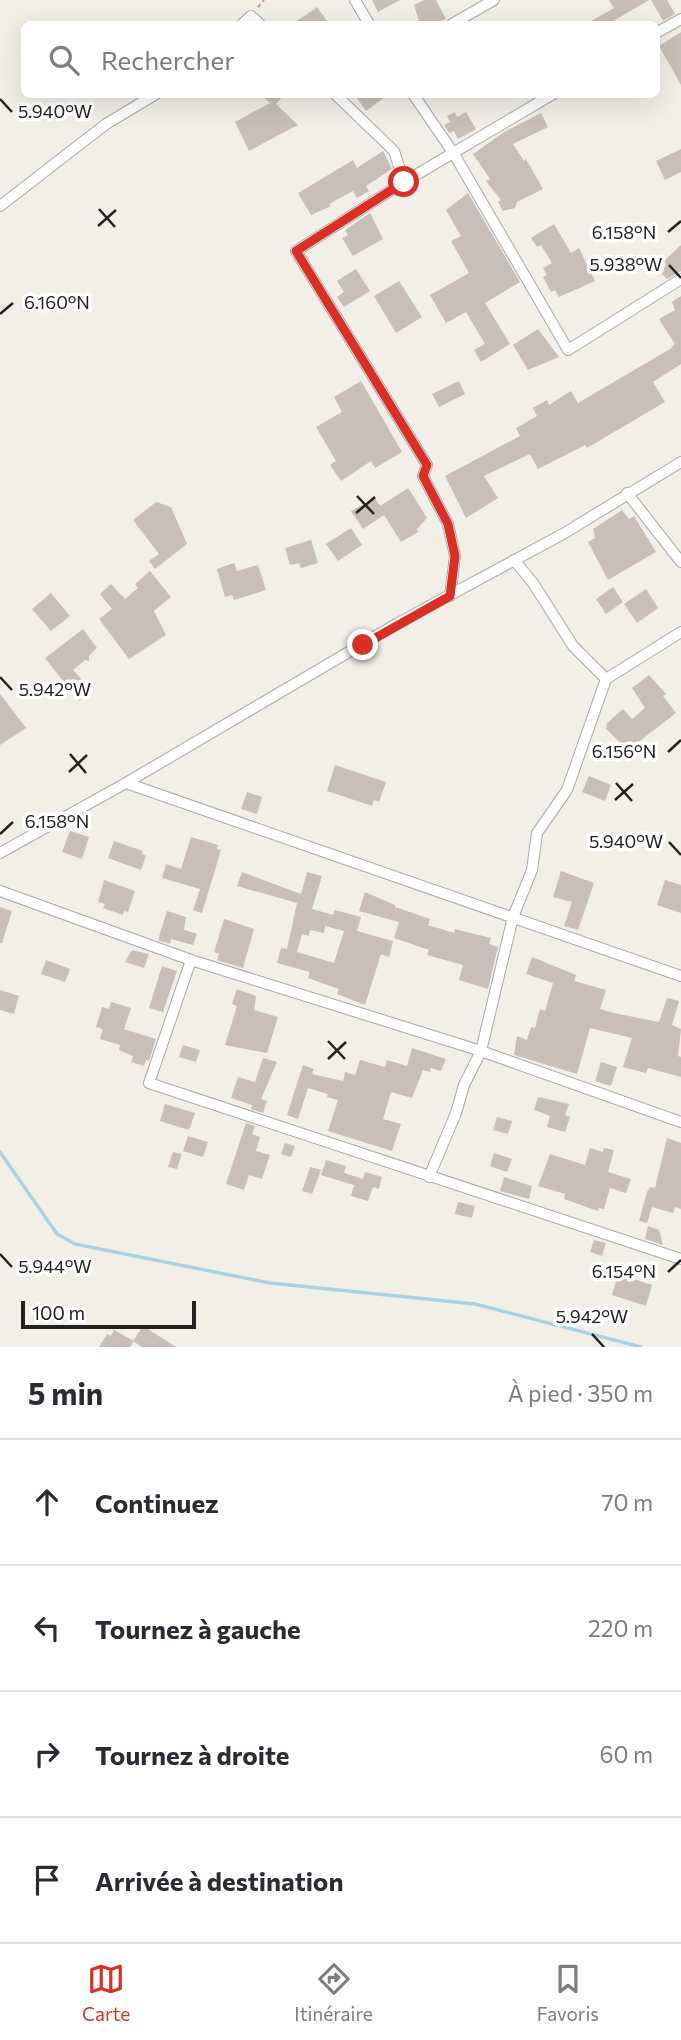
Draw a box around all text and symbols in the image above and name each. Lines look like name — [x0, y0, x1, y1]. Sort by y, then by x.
search box — [21, 21, 660, 98]
icon: search — [45, 41, 83, 79]
text: Rechercher — [101, 44, 235, 75]
text: 5.940°W — [18, 100, 92, 122]
route start — [388, 166, 419, 197]
text: 6.158°N — [592, 221, 656, 243]
text: 5.938°W — [590, 253, 662, 275]
text: 6.160°N — [24, 291, 90, 313]
route end — [347, 629, 378, 660]
text: 5.942°W — [19, 678, 91, 700]
text: 6.156°N — [592, 740, 656, 762]
text: 6.158°N — [25, 810, 89, 832]
text: 5.940°W — [589, 830, 663, 852]
text: 5.944°W — [18, 1255, 92, 1277]
text: 6.154°N — [592, 1260, 656, 1282]
scale bar — [21, 1298, 196, 1330]
text: 100 m — [32, 1301, 85, 1324]
text: 5.942°W — [556, 1305, 628, 1327]
text: 5 min — [28, 1374, 103, 1411]
text: À pied · 350 m — [508, 1379, 653, 1407]
icon: ahead — [28, 1483, 66, 1521]
text: Continuez — [95, 1487, 219, 1518]
text: 70 m — [601, 1488, 653, 1516]
icon: left — [28, 1609, 66, 1647]
text: Tournez à gauche — [95, 1613, 301, 1644]
text: 220 m — [588, 1614, 653, 1642]
icon: right — [28, 1735, 66, 1773]
text: Tournez à droite — [95, 1739, 290, 1770]
text: 60 m — [600, 1740, 653, 1768]
icon: arrive — [28, 1861, 66, 1899]
text: Arrivée à destination — [95, 1865, 343, 1896]
tab: Carte — [82, 1960, 130, 2025]
tab: Itinéraire — [294, 1960, 373, 2025]
tab: Favoris — [537, 1960, 599, 2025]

